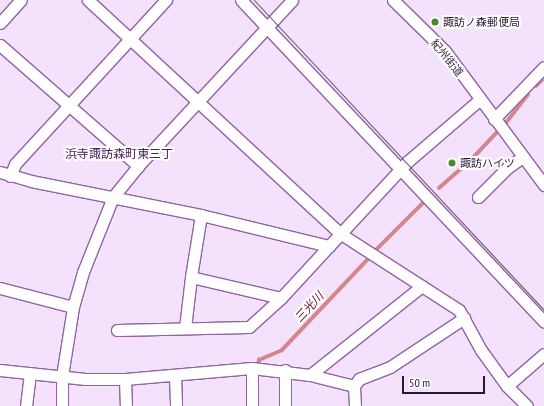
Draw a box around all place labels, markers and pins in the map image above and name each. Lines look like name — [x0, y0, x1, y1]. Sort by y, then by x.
place label: 諏訪ノ森郵便局 — [443, 15, 520, 29]
marker: 諏訪ノ森郵便局 — [430, 17, 440, 27]
place label: 諏訪ハイツ — [460, 156, 515, 170]
marker: 諏訪ハイツ — [447, 158, 457, 168]

